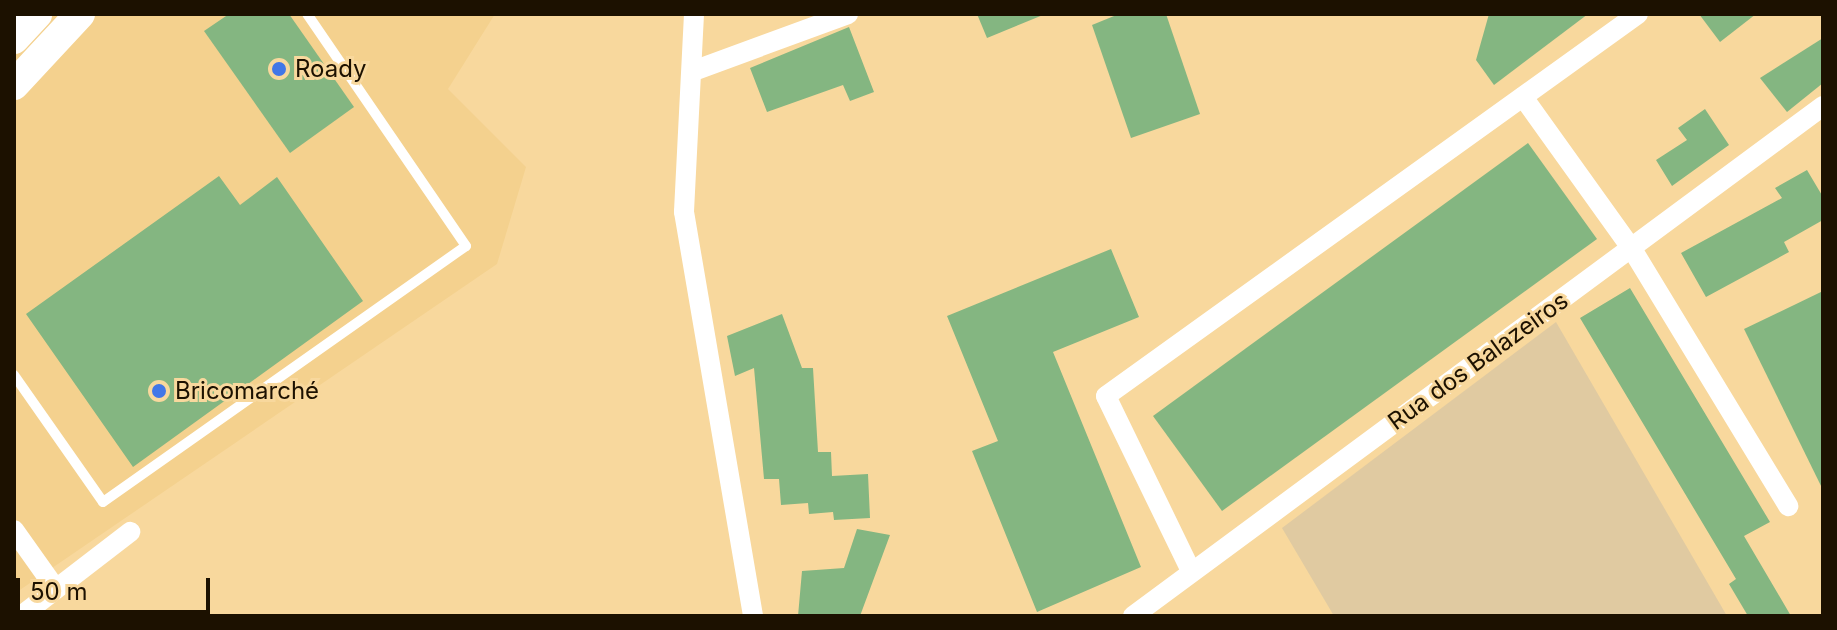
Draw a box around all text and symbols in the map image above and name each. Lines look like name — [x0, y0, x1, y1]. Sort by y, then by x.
place label: Roady — [295, 55, 366, 83]
marker: Roady — [270, 60, 288, 78]
street label: Rua dos Balazeiros — [1382, 286, 1574, 436]
place label: Bricomarché — [175, 377, 319, 405]
marker: Bricomarché — [150, 382, 168, 400]
scale bar — [20, 562, 214, 612]
text: 50 m — [30, 577, 88, 606]

